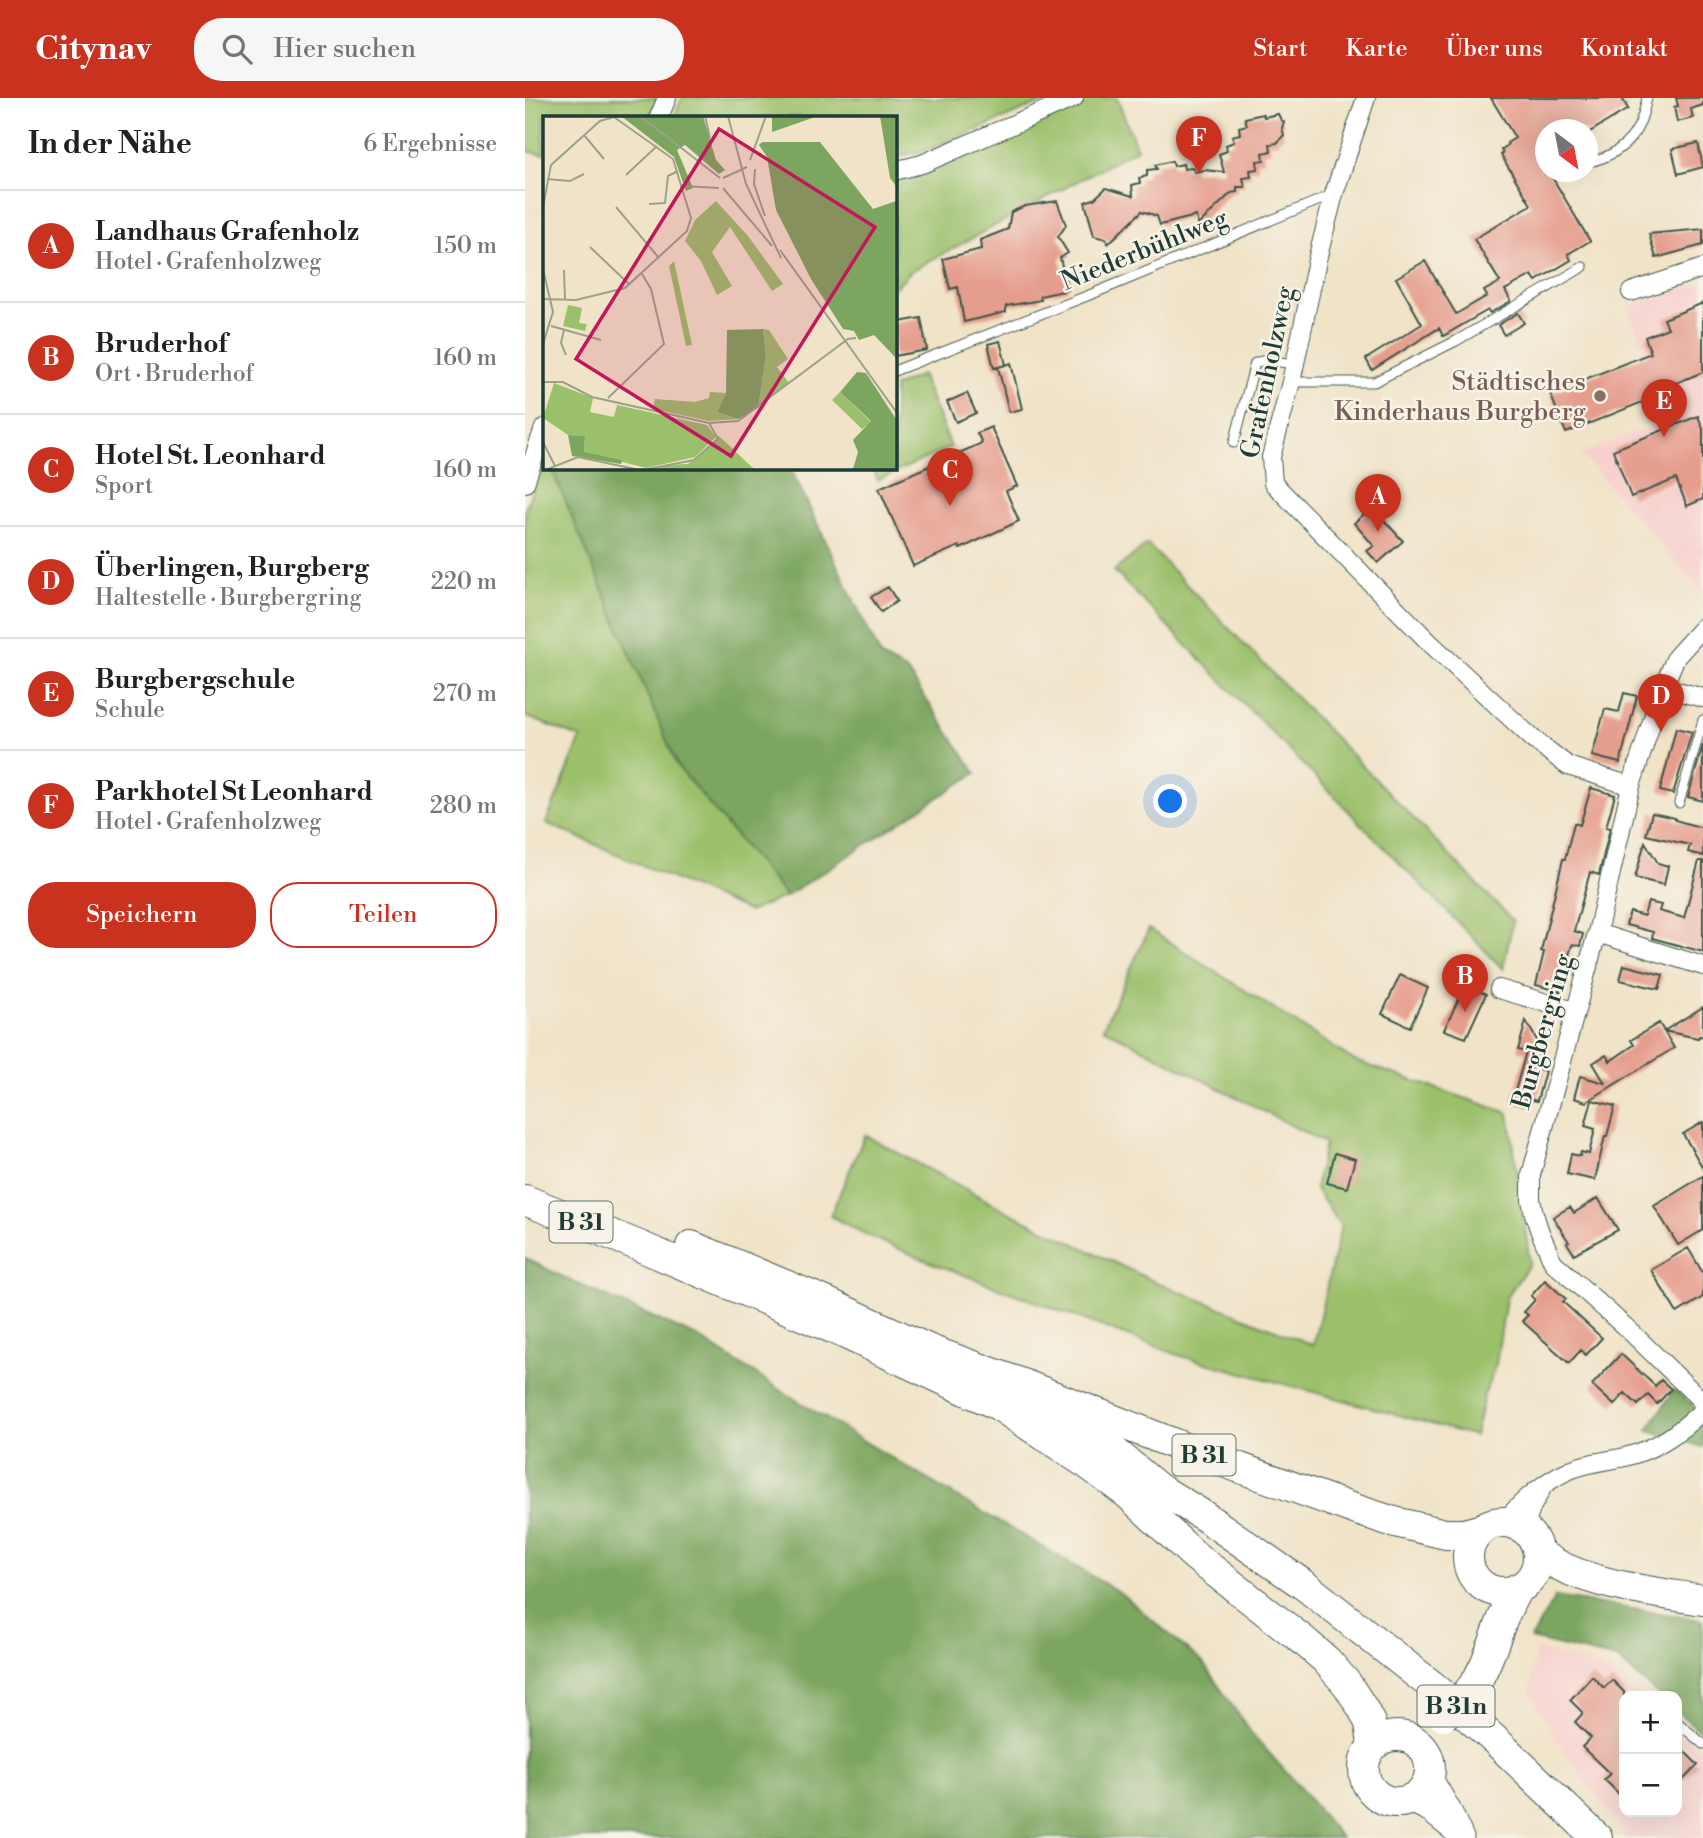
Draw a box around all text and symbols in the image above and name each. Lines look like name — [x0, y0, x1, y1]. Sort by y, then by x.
search box — [194, 18, 684, 81]
text: Citynav — [35, 29, 152, 70]
icon: search — [218, 30, 256, 68]
text: Hier suchen — [274, 33, 416, 65]
text: Start — [1253, 34, 1307, 64]
text: Karte — [1345, 34, 1408, 64]
text: Über uns — [1446, 34, 1543, 64]
text: Kontakt — [1581, 34, 1668, 64]
inset map — [543, 116, 896, 469]
pin: F — [1176, 116, 1222, 174]
north arrow — [1535, 119, 1598, 182]
text: In der Nähe — [28, 125, 192, 163]
text: 6 Ergebnisse — [363, 130, 497, 158]
street label: Niederbühlweg — [1056, 202, 1233, 298]
text: Landhaus Grafenholz — [95, 216, 359, 248]
text: A — [43, 232, 59, 260]
text: 150 m — [434, 232, 497, 260]
text: Hotel · Grafenholzweg — [95, 248, 321, 276]
street label: Grafenholzweg — [1234, 282, 1302, 461]
text: Bruderhof — [95, 328, 227, 360]
text: B — [42, 344, 60, 372]
text: 160 m — [434, 344, 497, 372]
text: Ort · Bruderhof — [95, 360, 254, 388]
place label: Städtisches Kinderhaus Burgberg — [1334, 366, 1587, 428]
pin: E — [1641, 379, 1687, 437]
marker: Städtisches Kinderhaus Burgberg — [1592, 388, 1608, 404]
text: Hotel St. Leonhard — [95, 440, 326, 472]
pin: C — [927, 448, 973, 506]
text: C — [43, 456, 59, 484]
text: 160 m — [434, 456, 497, 484]
text: Sport — [95, 472, 153, 500]
pin: A — [1355, 474, 1401, 532]
text: Überlingen, Burgberg — [95, 552, 369, 584]
text: D — [42, 568, 60, 596]
text: 220 m — [431, 568, 497, 596]
text: Haltestelle · Burgbergring — [95, 584, 361, 612]
text: Burgbergschule — [95, 664, 295, 696]
pin: D — [1638, 674, 1684, 732]
text: E — [43, 680, 59, 708]
text: 270 m — [433, 680, 497, 708]
text: Schule — [95, 696, 165, 724]
text: Parkhotel St Leonhard — [95, 776, 373, 808]
your location — [1153, 784, 1187, 818]
text: F — [43, 792, 59, 820]
text: 280 m — [430, 792, 497, 820]
text: Hotel · Grafenholzweg — [95, 808, 321, 836]
button: Speichern — [28, 882, 256, 948]
button: Teilen — [270, 882, 497, 948]
street label: Burgbergring — [1505, 949, 1581, 1114]
pin: B — [1442, 954, 1488, 1012]
road number: B 31 — [549, 1202, 613, 1242]
road number: B 31 — [1173, 1434, 1235, 1476]
road number: B 31n — [1417, 1686, 1495, 1726]
map controls — [1619, 1691, 1682, 1817]
button: + — [1619, 1691, 1682, 1754]
button: − — [1619, 1754, 1682, 1817]

